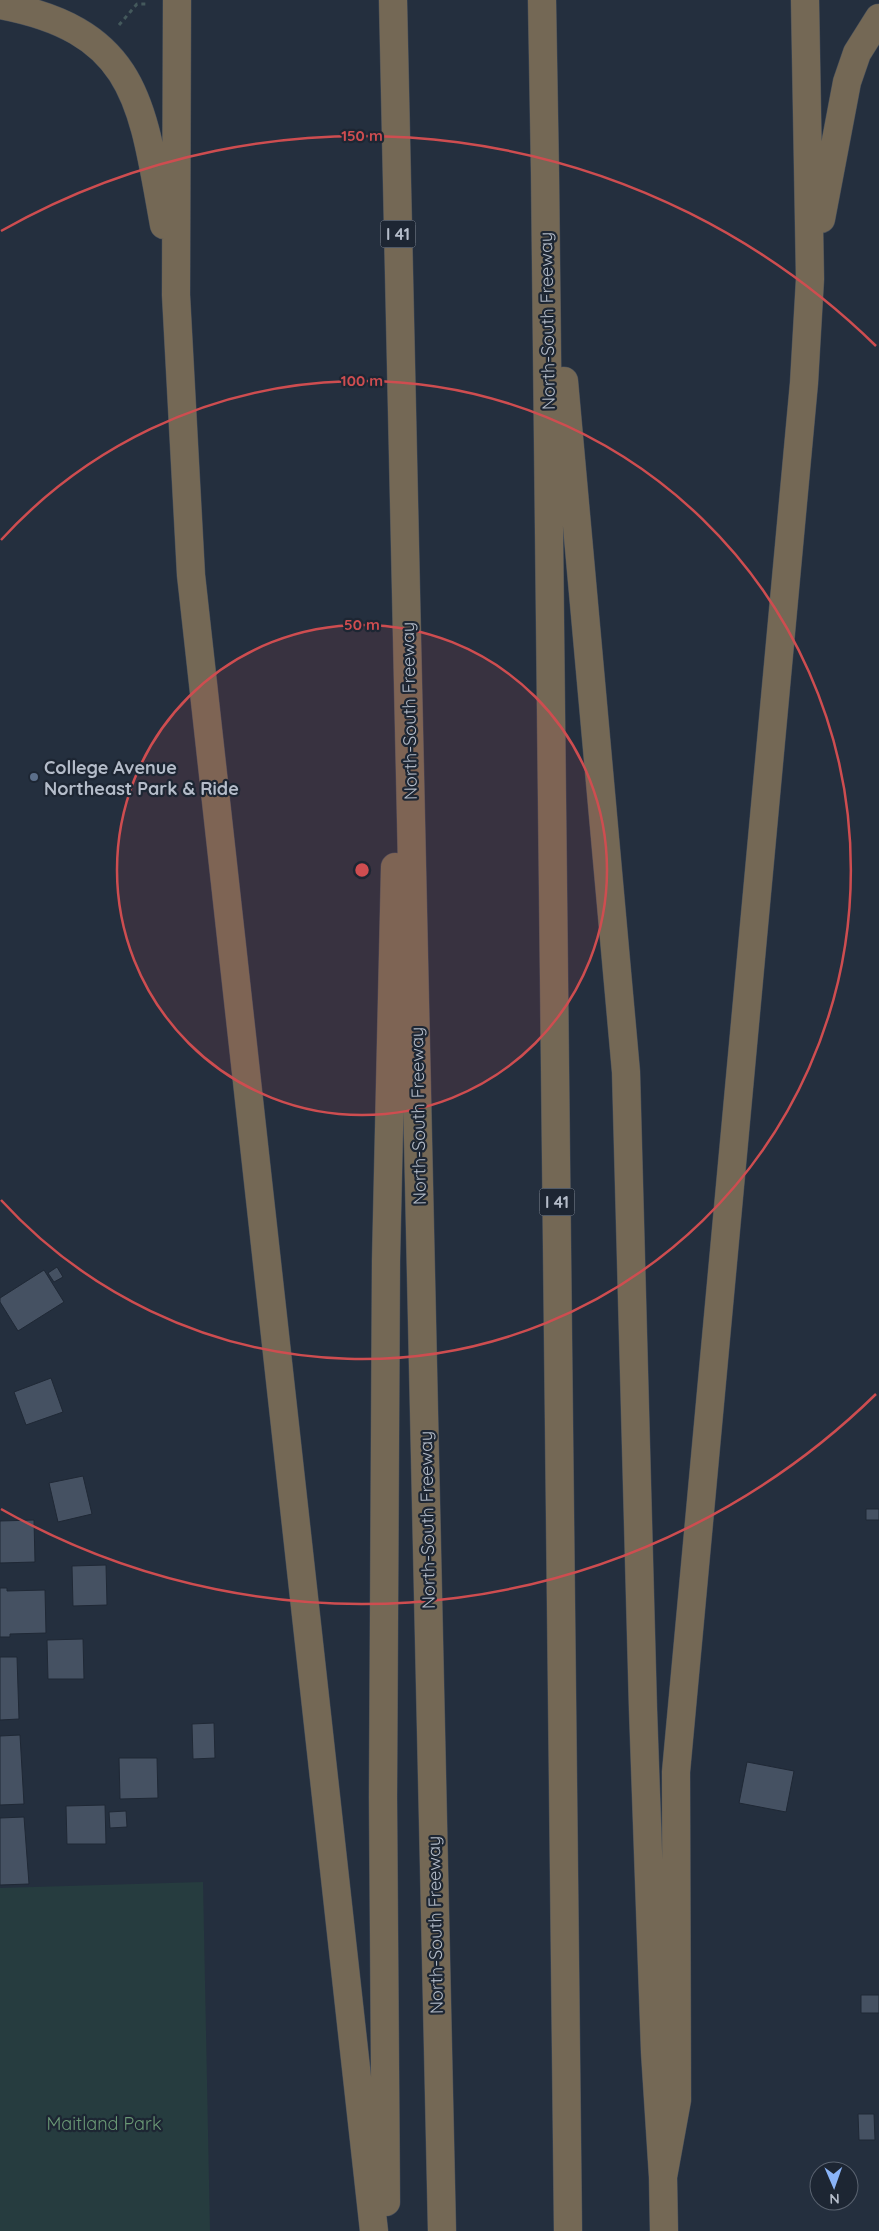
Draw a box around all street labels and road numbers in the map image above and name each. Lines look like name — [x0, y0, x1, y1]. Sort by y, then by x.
road number: I 41 — [380, 220, 416, 248]
street label: North-South Freeway — [534, 232, 560, 410]
street label: North-South Freeway — [396, 622, 422, 800]
street label: North-South Freeway — [405, 1027, 431, 1205]
road number: I 41 — [540, 1188, 574, 1216]
street label: North-South Freeway — [414, 1431, 440, 1609]
street label: North-South Freeway — [422, 1836, 448, 2014]

